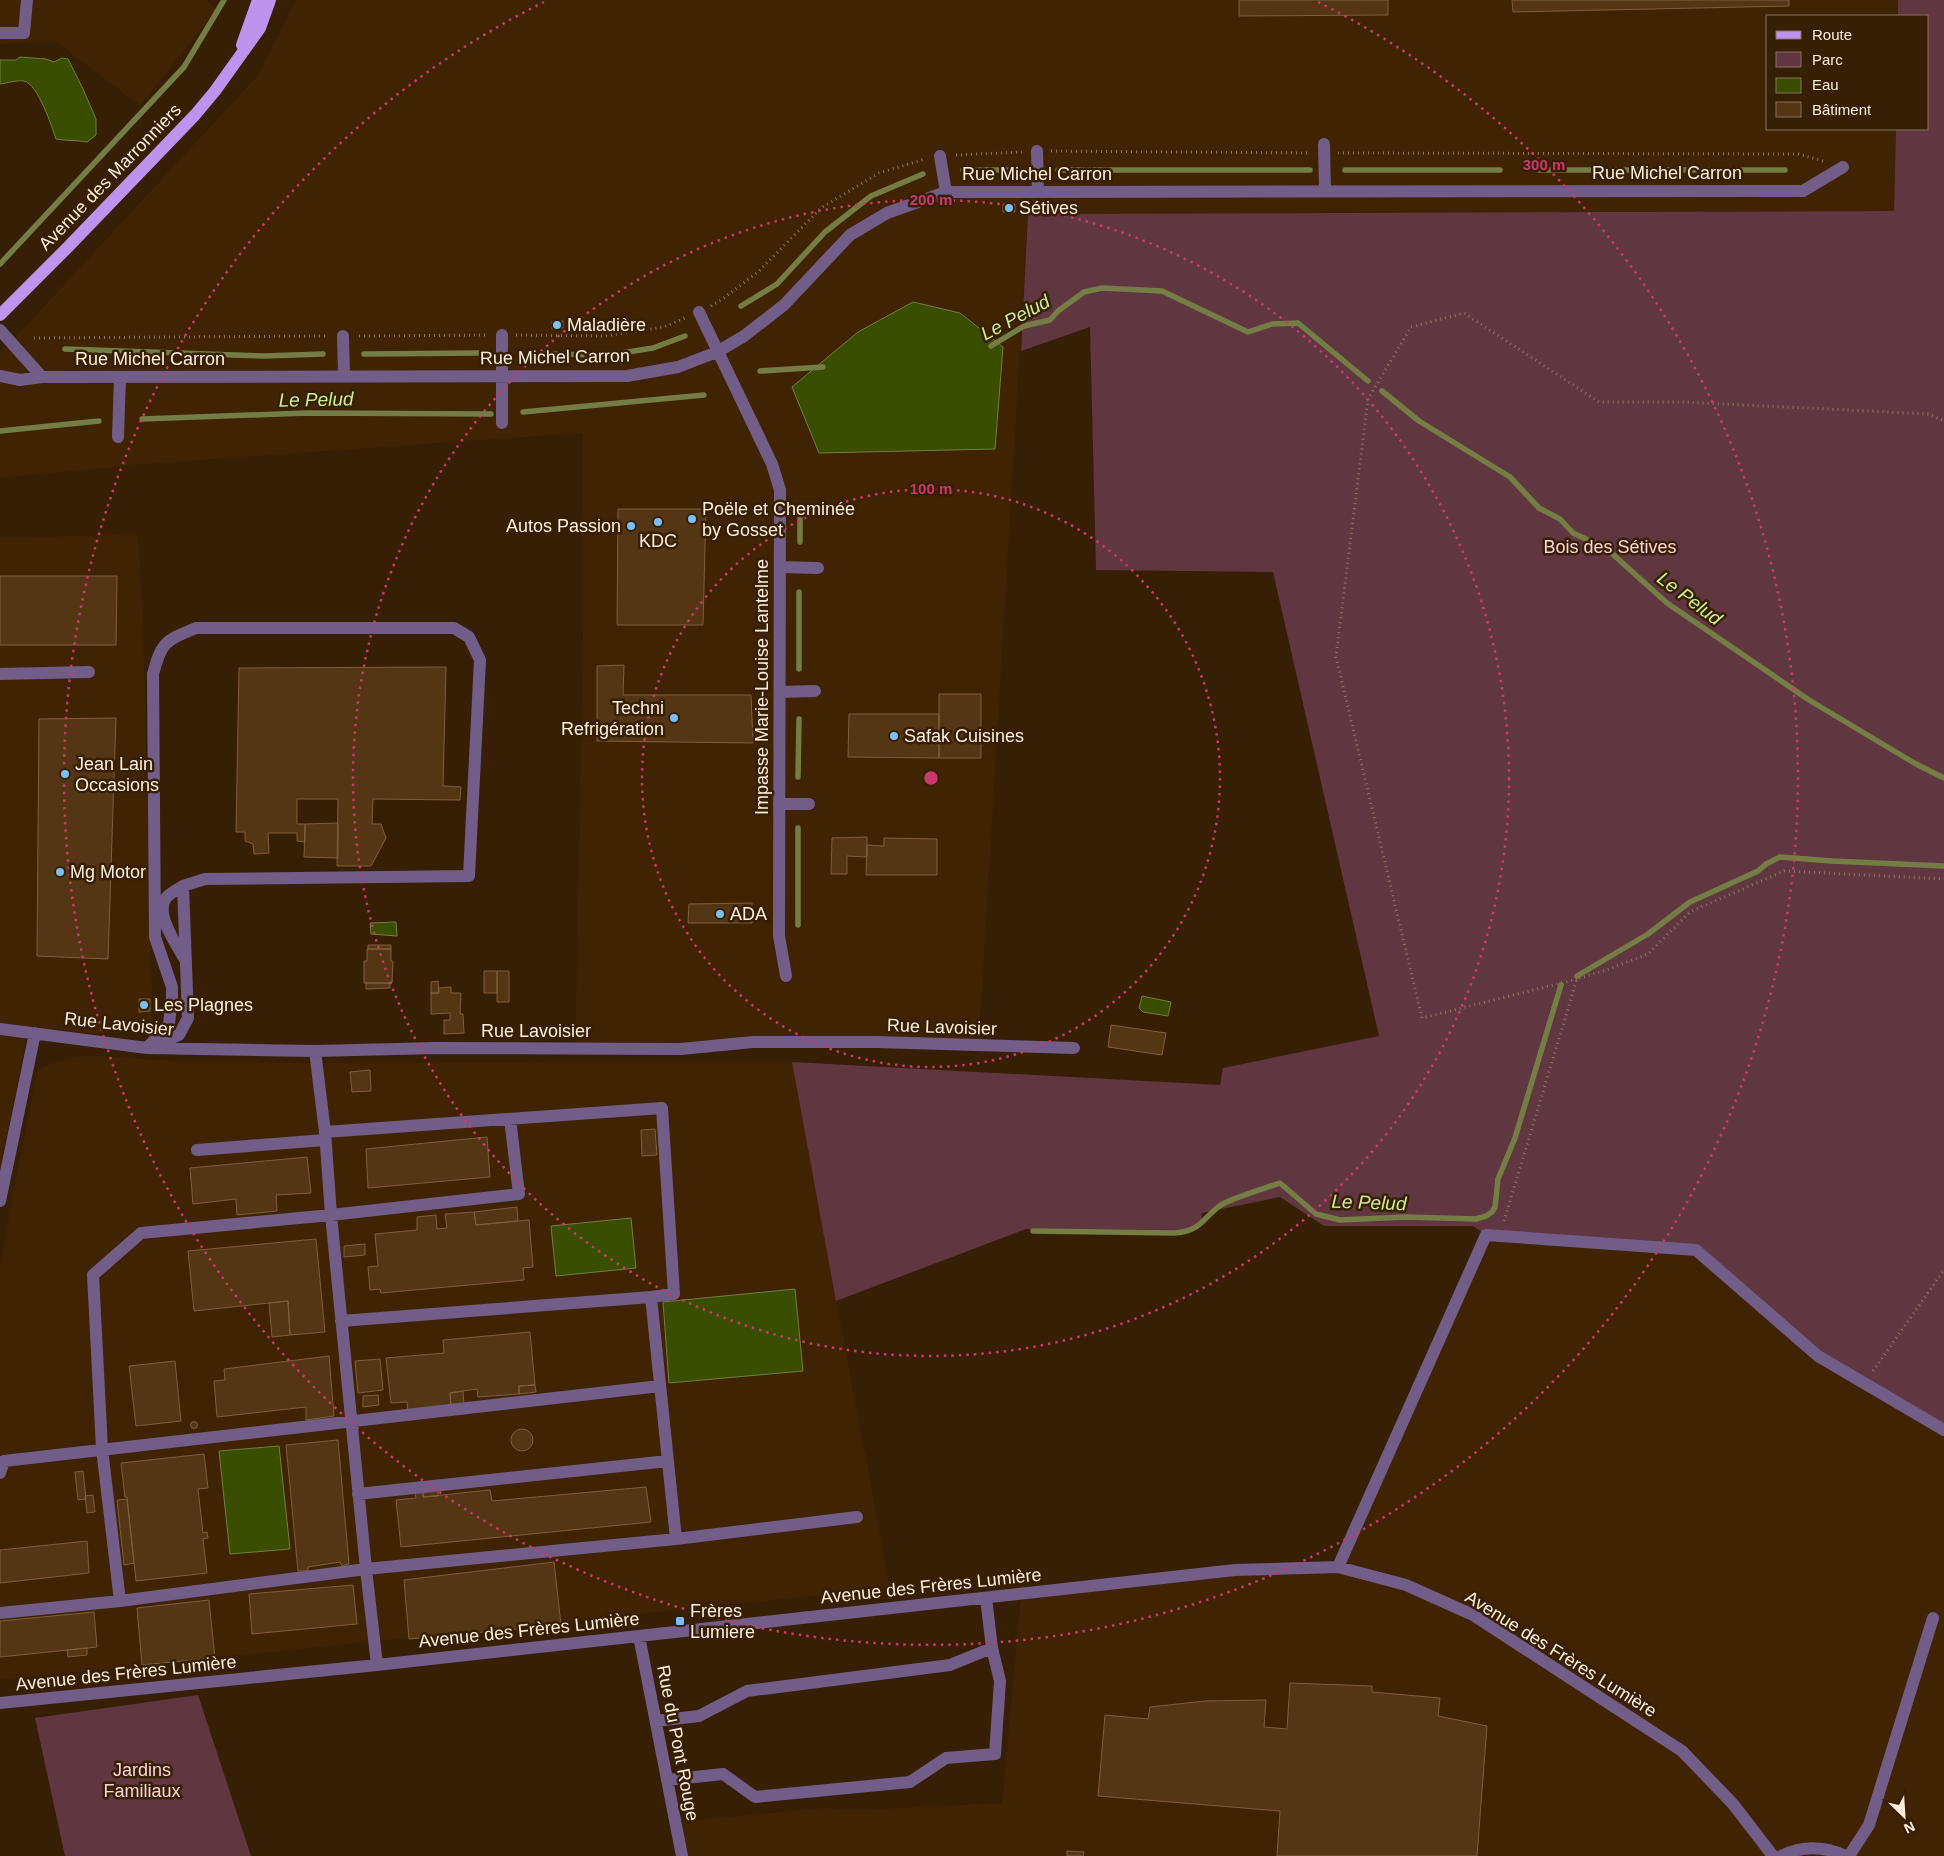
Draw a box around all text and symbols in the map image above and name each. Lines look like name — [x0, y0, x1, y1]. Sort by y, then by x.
legend — [1766, 15, 1929, 130]
text: Route — [1812, 26, 1852, 43]
text: Parc — [1812, 51, 1843, 68]
text: Eau — [1812, 76, 1839, 93]
street label: Avenue des Marronniers — [35, 100, 185, 254]
text: Bâtiment — [1812, 101, 1872, 118]
text: 300 m — [1523, 156, 1565, 173]
street label: Rue Michel Carron — [1592, 163, 1742, 183]
street label: Rue Michel Carron — [962, 164, 1112, 184]
text: 200 m — [910, 191, 952, 208]
place label: Sétives — [1019, 198, 1078, 218]
marker: Sétives — [1003, 202, 1015, 214]
water label: Le Pelud — [977, 290, 1055, 344]
place label: Maladière — [567, 315, 646, 335]
marker: Maladière — [551, 319, 563, 331]
street label: Rue Michel Carron — [480, 346, 630, 368]
street label: Rue Michel Carron — [75, 349, 225, 369]
water label: Le Pelud — [278, 388, 355, 411]
text: 100 m — [910, 480, 952, 497]
place label: Poële et Cheminée by Gosset — [702, 499, 855, 540]
marker: Poële et Cheminée by Gosset — [686, 513, 698, 525]
place label: Autos Passion — [506, 516, 621, 536]
marker: KDC — [652, 516, 664, 528]
marker: Autos Passion — [625, 520, 637, 532]
place label: KDC — [639, 531, 677, 551]
park label: Bois des Sétives — [1543, 537, 1677, 557]
street label: Impasse Marie-Louise Lantelme — [752, 559, 772, 815]
water label: Le Pelud — [1653, 567, 1727, 630]
place label: Techni Refrigération — [561, 698, 664, 739]
marker: Techni Refrigération — [668, 712, 680, 724]
place label: Safak Cuisines — [904, 726, 1024, 746]
marker: Safak Cuisines — [888, 730, 900, 742]
place label: Jean Lain Occasions — [75, 754, 159, 795]
marker: Jean Lain Occasions — [59, 768, 71, 780]
centre of rings — [922, 769, 940, 787]
place label: Mg Motor — [70, 862, 146, 882]
marker: Mg Motor — [54, 866, 66, 878]
place label: ADA — [730, 904, 767, 924]
marker: ADA — [714, 908, 726, 920]
place label: Les Plagnes — [154, 995, 253, 1015]
marker: Les Plagnes — [138, 999, 150, 1011]
street label: Rue Lavoisier — [63, 1008, 175, 1040]
street label: Rue Lavoisier — [887, 1015, 997, 1039]
street label: Rue Lavoisier — [481, 1021, 591, 1041]
water label: Le Pelud — [1331, 1191, 1408, 1214]
street label: Avenue des Frères Lumière — [820, 1564, 1042, 1608]
street label: Avenue des Frères Lumière — [1462, 1587, 1660, 1721]
place label: Frères Lumiere — [690, 1601, 755, 1642]
street label: Avenue des Frères Lumière — [418, 1608, 640, 1652]
marker: Frères Lumiere — [674, 1615, 686, 1627]
street label: Avenue des Frères Lumière — [15, 1651, 237, 1695]
street label: Rue du Pont Rouge — [653, 1663, 703, 1823]
park label: Jardins Familiaux — [103, 1760, 181, 1801]
north arrow — [1879, 1791, 1929, 1841]
text: N — [1902, 1818, 1917, 1837]

